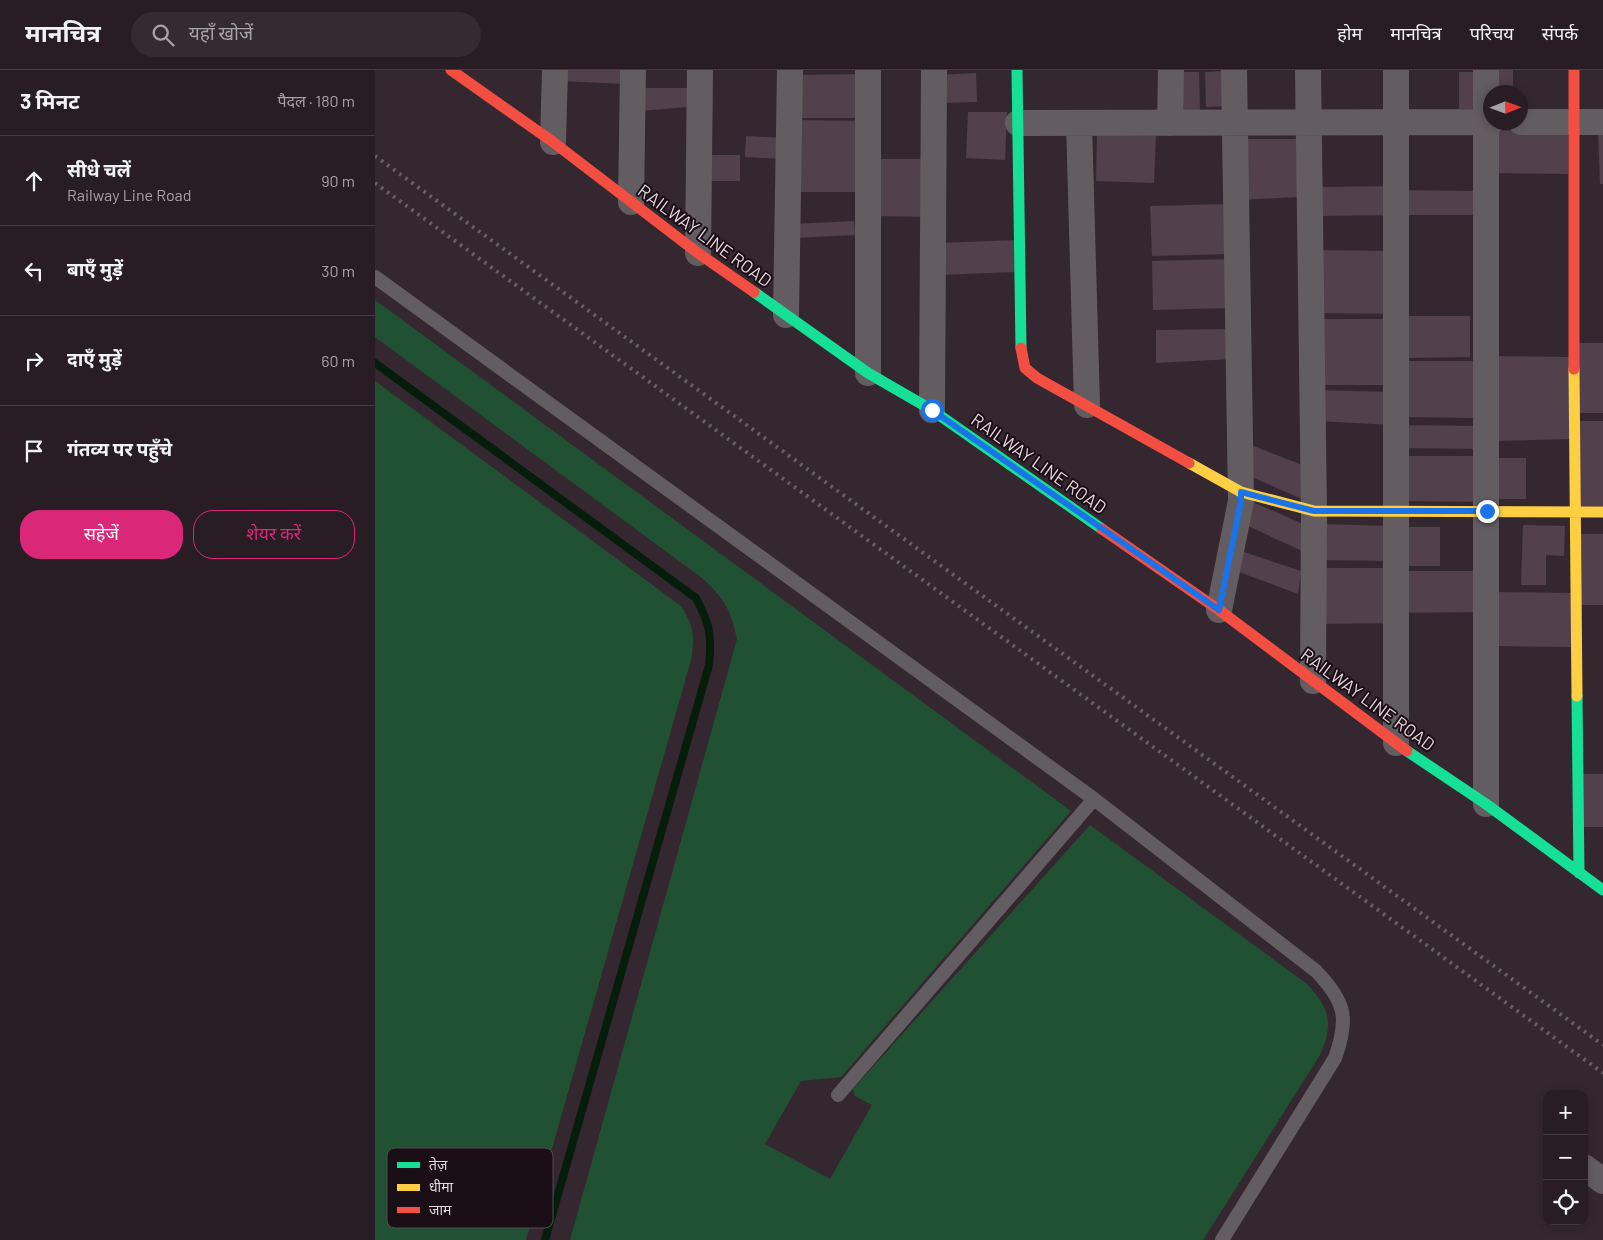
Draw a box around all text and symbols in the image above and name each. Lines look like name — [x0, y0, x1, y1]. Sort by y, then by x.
search box — [131, 12, 481, 57]
text: मानचित्र — [25, 18, 101, 47]
icon: search — [149, 21, 177, 49]
text: यहाँ खोजें — [189, 21, 253, 44]
text: होम — [1337, 22, 1362, 44]
text: मानचित्र — [1390, 22, 1442, 44]
text: परिचय — [1470, 22, 1514, 44]
text: संपर्क — [1542, 22, 1578, 44]
north arrow — [1483, 85, 1528, 130]
text: 3 मिनट — [20, 88, 80, 113]
text: पैदल · 180 m — [277, 91, 355, 110]
text: सीधे चलें — [67, 158, 131, 181]
icon: ahead — [20, 167, 48, 195]
text: 90 m — [321, 171, 355, 190]
street label: RAILWAY LINE ROAD — [634, 179, 776, 291]
text: Railway Line Road — [67, 185, 192, 204]
icon: left — [20, 257, 48, 285]
text: बाएँ मुड़ें — [67, 257, 123, 280]
text: 30 m — [321, 261, 355, 280]
icon: right — [20, 347, 48, 375]
text: दाएँ मुड़ें — [67, 347, 122, 370]
text: 60 m — [321, 351, 355, 370]
route start — [921, 399, 944, 422]
street label: RAILWAY LINE ROAD — [967, 408, 1111, 518]
icon: arrive — [20, 437, 48, 465]
text: गंतव्य पर पहुँचे — [67, 437, 172, 460]
route end — [1476, 500, 1499, 523]
button: सहेजें — [20, 510, 183, 559]
button: शेयर करें — [193, 510, 355, 559]
street label: RAILWAY LINE ROAD — [1297, 643, 1439, 755]
map controls — [1543, 1090, 1588, 1225]
button: + — [1543, 1090, 1588, 1135]
button: − — [1543, 1135, 1588, 1180]
legend — [387, 1148, 553, 1228]
text: तेज़ — [429, 1156, 448, 1173]
text: धीमा — [429, 1178, 454, 1195]
button: locate — [1543, 1180, 1588, 1225]
text: जाम — [429, 1201, 452, 1218]

